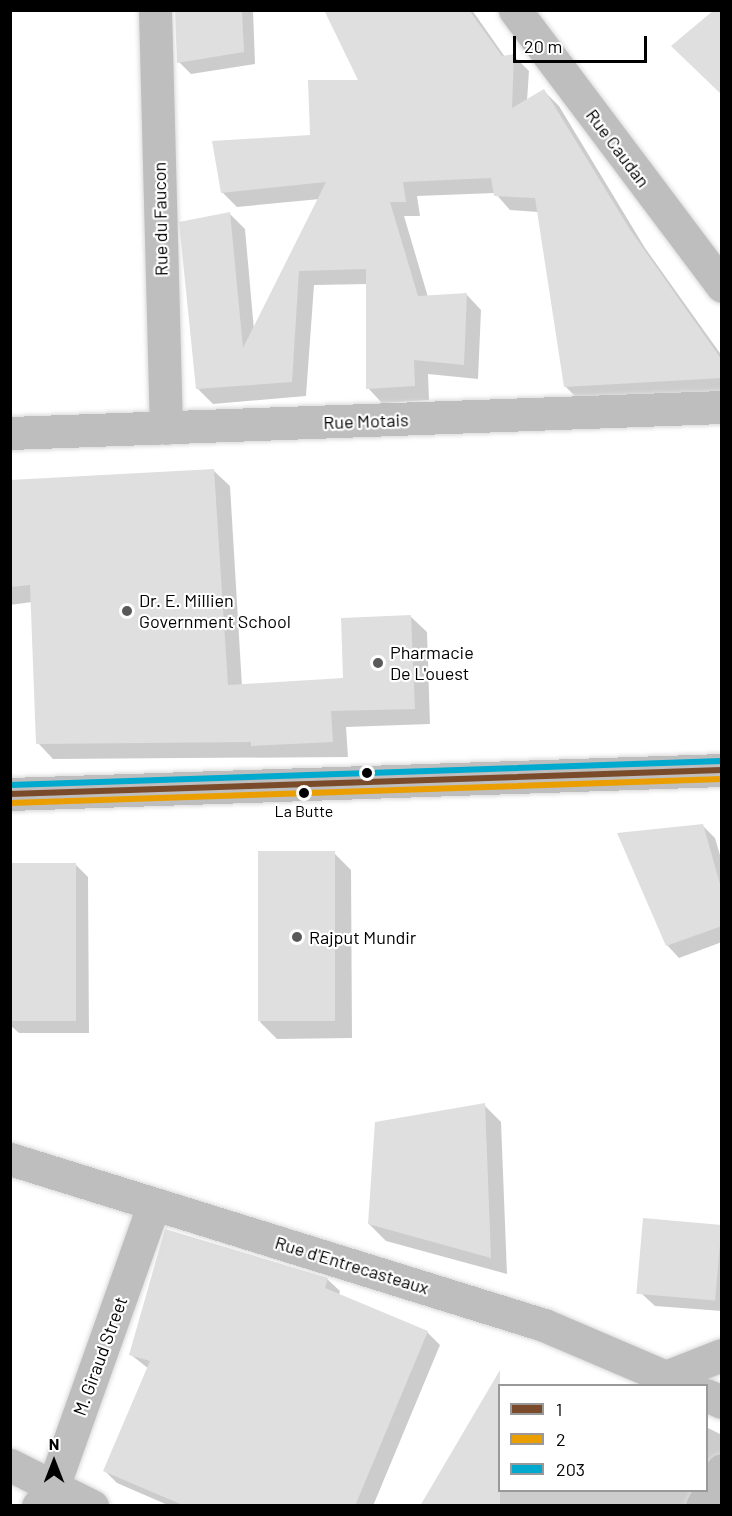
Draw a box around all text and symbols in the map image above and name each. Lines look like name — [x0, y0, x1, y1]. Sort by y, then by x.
scale bar — [516, 24, 650, 62]
text: 20 m — [524, 35, 562, 57]
street label: Rue Caudan — [582, 105, 654, 191]
street label: Rue du Faucon — [148, 162, 172, 276]
street label: Rue Motais — [323, 409, 409, 433]
place label: Dr. E. Millien Government School — [139, 590, 291, 632]
marker: Dr. E. Millien Government School — [120, 604, 134, 618]
place label: Pharmacie De L'ouest — [390, 642, 474, 684]
marker: Pharmacie De L'ouest — [371, 656, 385, 670]
unlabelled marker — [361, 767, 373, 779]
marker: La Butte — [298, 787, 310, 799]
place label: La Butte — [275, 801, 333, 821]
place label: Rajput Mundir — [309, 926, 416, 948]
marker: Rajput Mundir — [290, 930, 304, 944]
street label: Rue d'Entrecasteaux — [272, 1231, 432, 1299]
street label: M. Giraud Street — [68, 1294, 132, 1418]
legend — [498, 1384, 708, 1492]
text: 1 — [556, 1398, 562, 1420]
text: 2 — [556, 1428, 566, 1450]
north arrow — [24, 1432, 84, 1492]
text: N — [49, 1434, 59, 1453]
text: 203 — [556, 1458, 585, 1480]

